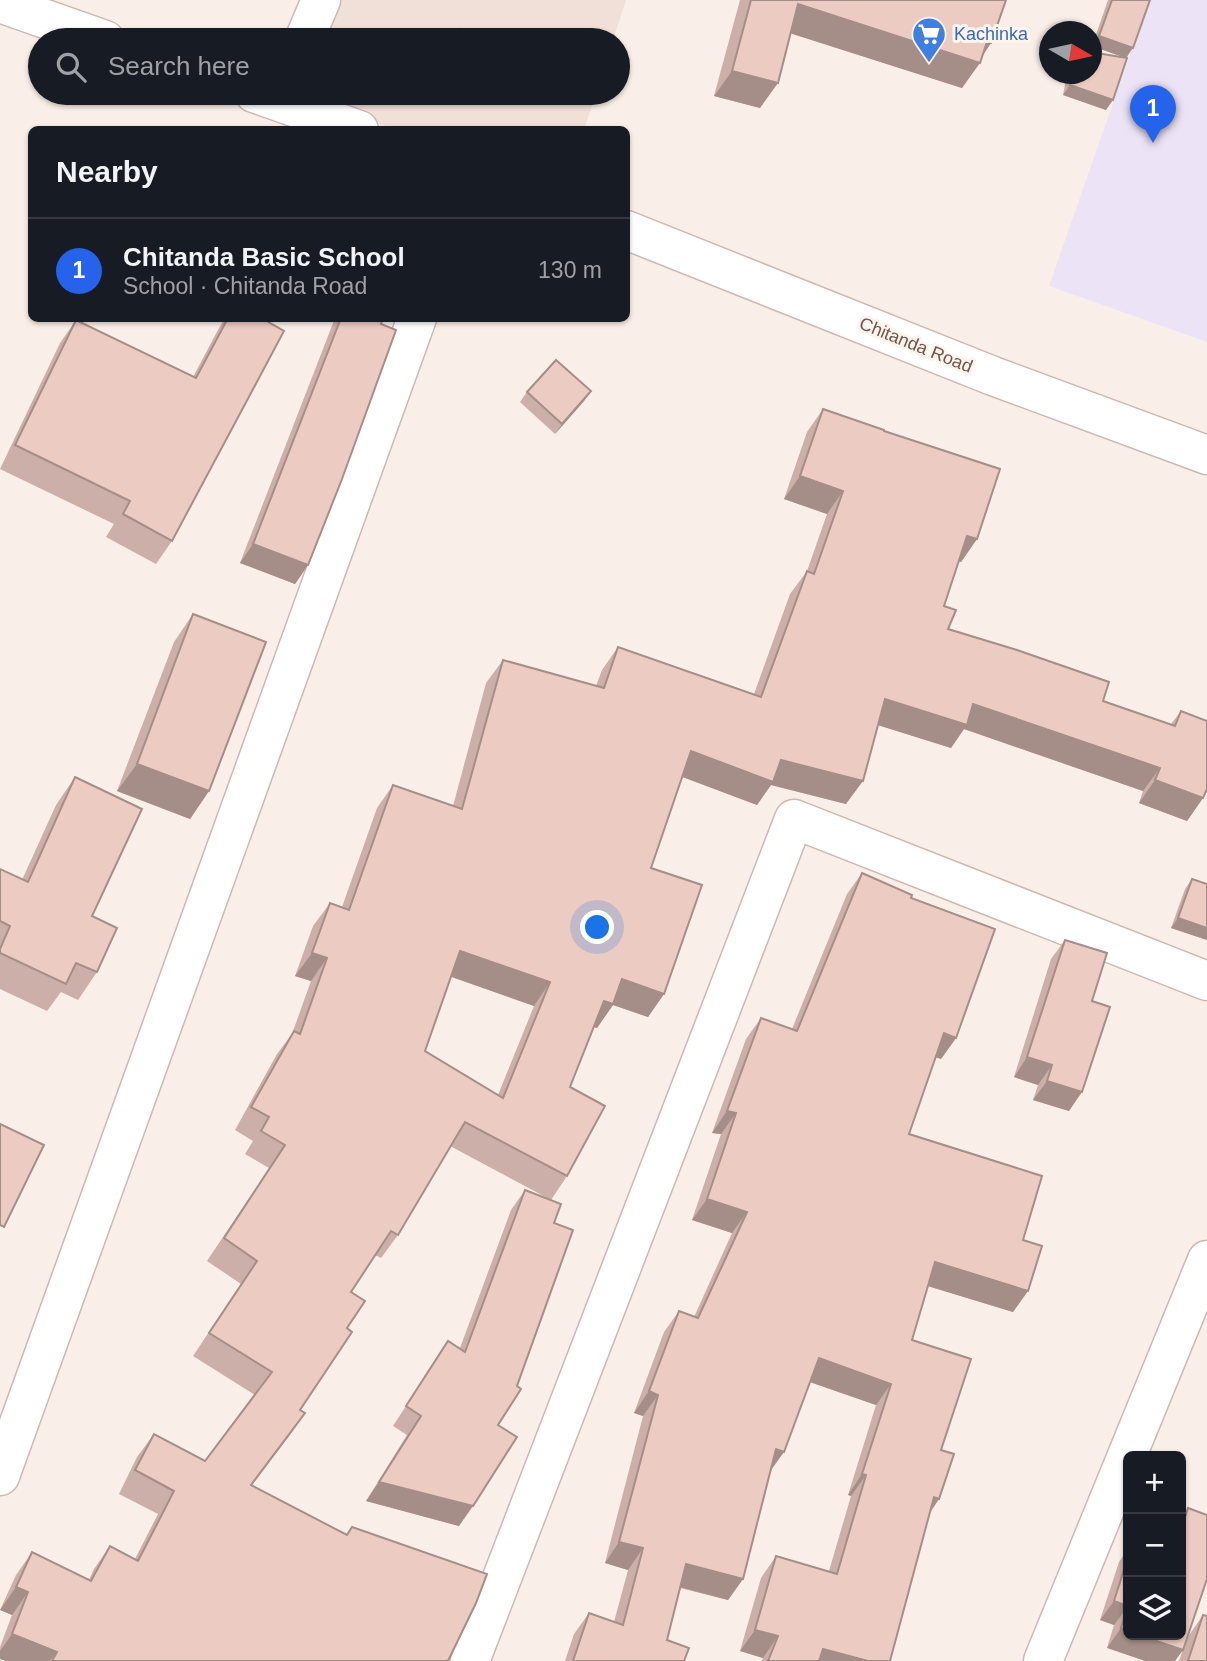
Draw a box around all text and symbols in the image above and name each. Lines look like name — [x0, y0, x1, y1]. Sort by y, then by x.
supermarket icon: Kachinka — [910, 15, 948, 64]
north arrow — [1039, 21, 1102, 84]
place label: Kachinka — [954, 24, 1029, 44]
search box — [28, 28, 630, 105]
icon: search — [52, 48, 90, 86]
text: Search here — [108, 51, 250, 81]
pin: 1 — [1130, 85, 1176, 143]
text: Nearby — [56, 155, 158, 188]
text: Chitanda Basic School — [123, 242, 405, 272]
text: 1 — [73, 257, 85, 283]
text: 130 m — [538, 257, 602, 283]
text: School · Chitanda Road — [123, 273, 367, 299]
street label: Chitanda Road — [857, 313, 975, 377]
your location — [580, 910, 614, 944]
map controls — [1123, 1451, 1186, 1640]
button: + — [1123, 1451, 1186, 1514]
button: − — [1123, 1514, 1186, 1577]
button: layers — [1123, 1577, 1186, 1640]

